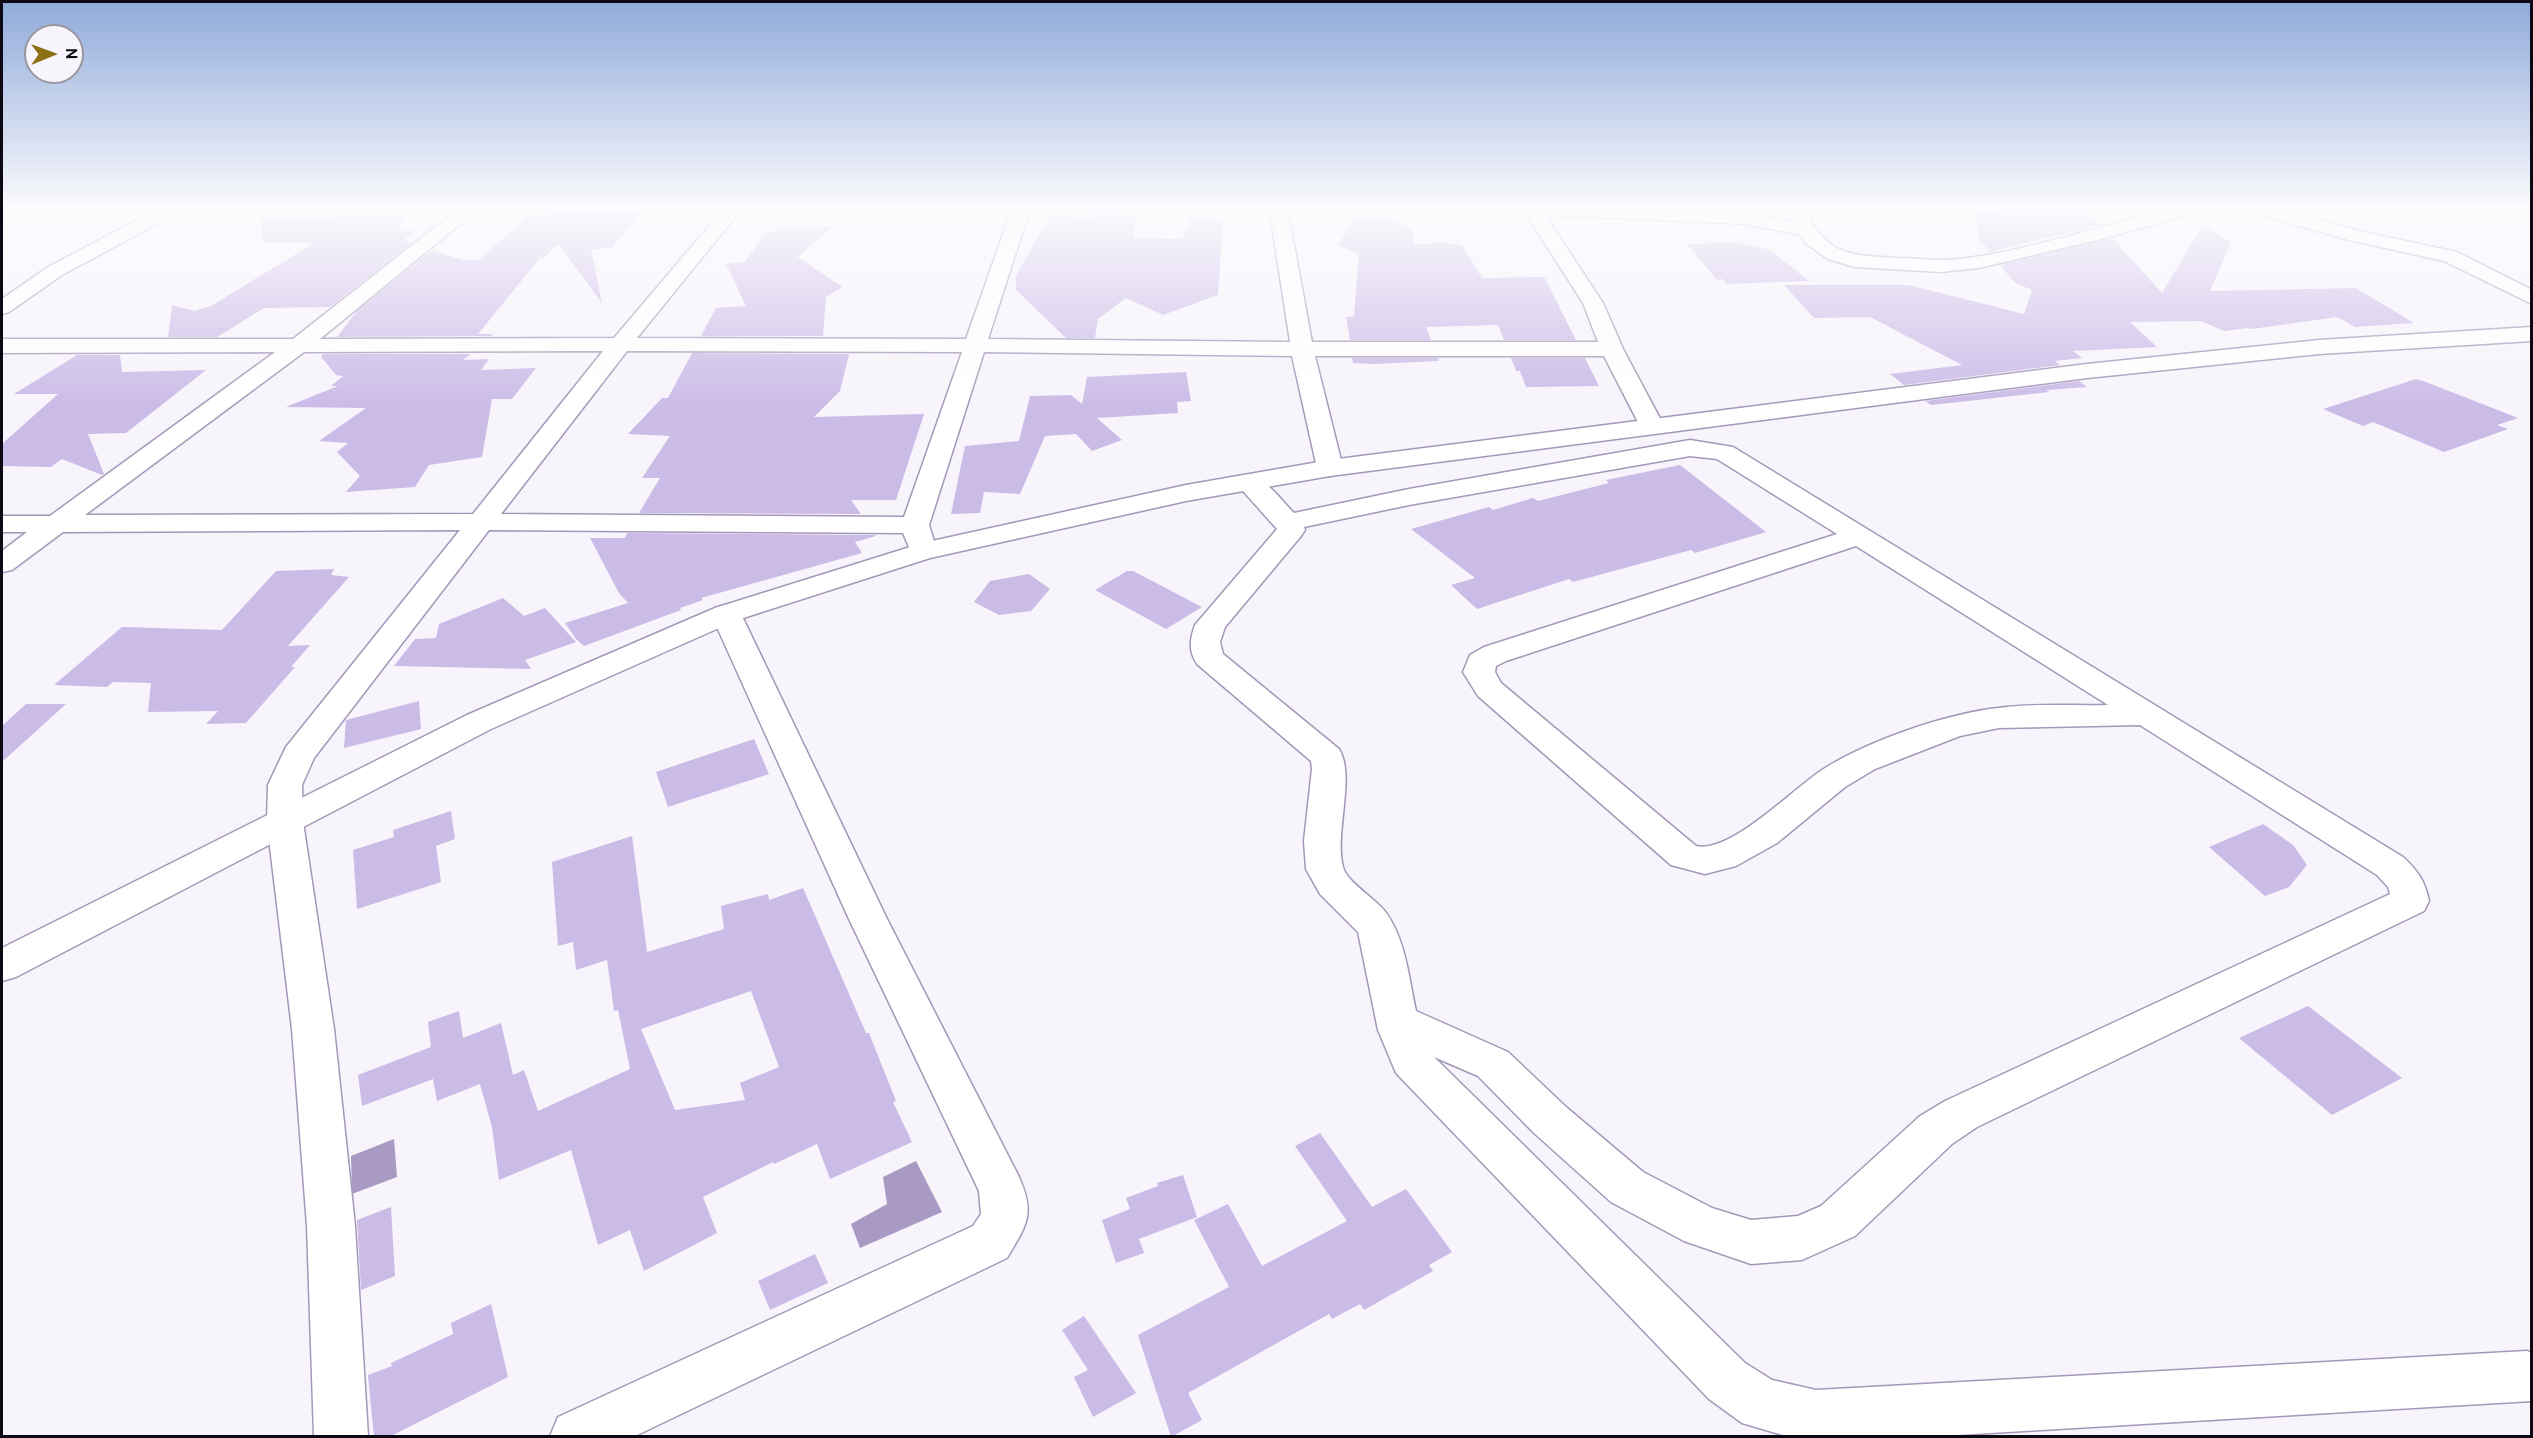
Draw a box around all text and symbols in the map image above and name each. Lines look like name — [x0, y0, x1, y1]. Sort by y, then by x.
north arrow — [24, 24, 84, 84]
text: N — [60, 48, 80, 60]

